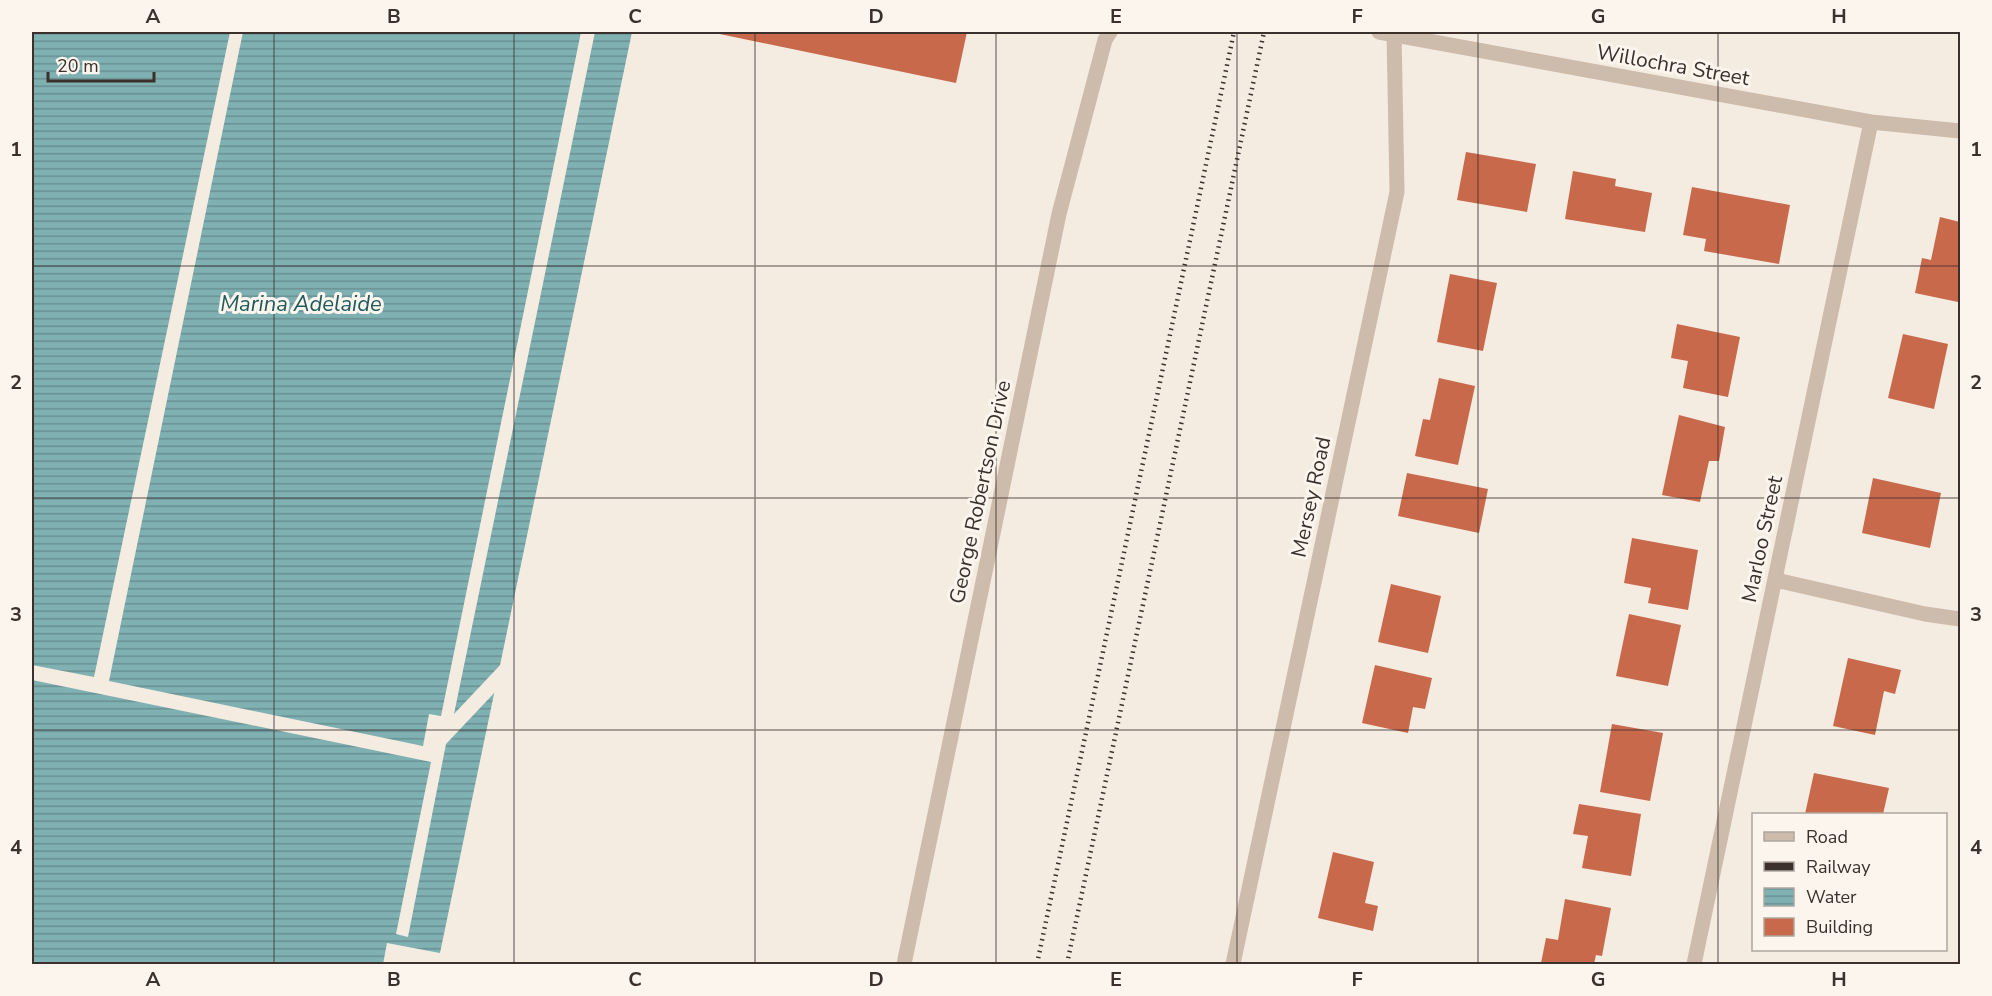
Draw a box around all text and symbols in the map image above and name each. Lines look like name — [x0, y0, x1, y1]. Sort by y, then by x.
text: A — [146, 3, 161, 30]
text: B — [387, 3, 401, 30]
text: C — [628, 3, 642, 30]
text: D — [868, 3, 884, 30]
text: E — [1110, 3, 1122, 30]
text: F — [1351, 3, 1363, 30]
text: G — [1591, 3, 1605, 30]
text: H — [1831, 3, 1847, 30]
street label: Willochra Street — [1594, 38, 1752, 92]
scale bar — [48, 45, 154, 83]
text: 20 m — [57, 54, 99, 78]
text: 1 — [10, 136, 22, 163]
text: 1 — [1970, 136, 1982, 163]
water label: Marina Adelaide — [220, 289, 382, 319]
text: 2 — [10, 369, 22, 396]
text: 2 — [1970, 369, 1982, 396]
street label: George Robertson Drive — [943, 378, 1017, 606]
street label: Mersey Road — [1285, 434, 1337, 560]
street label: Marloo Street — [1735, 472, 1789, 605]
text: 3 — [10, 601, 22, 628]
text: 3 — [1970, 601, 1982, 628]
legend — [1752, 813, 1947, 951]
text: Road — [1806, 825, 1848, 849]
text: 4 — [10, 834, 22, 861]
text: 4 — [1970, 834, 1982, 861]
text: Railway — [1806, 855, 1871, 879]
text: Water — [1806, 885, 1857, 909]
text: Building — [1806, 915, 1873, 939]
text: A — [146, 966, 161, 993]
text: B — [387, 966, 401, 993]
text: C — [628, 966, 642, 993]
text: D — [868, 966, 884, 993]
text: E — [1110, 966, 1122, 993]
text: F — [1351, 966, 1363, 993]
text: G — [1591, 966, 1605, 993]
text: H — [1831, 966, 1847, 993]

